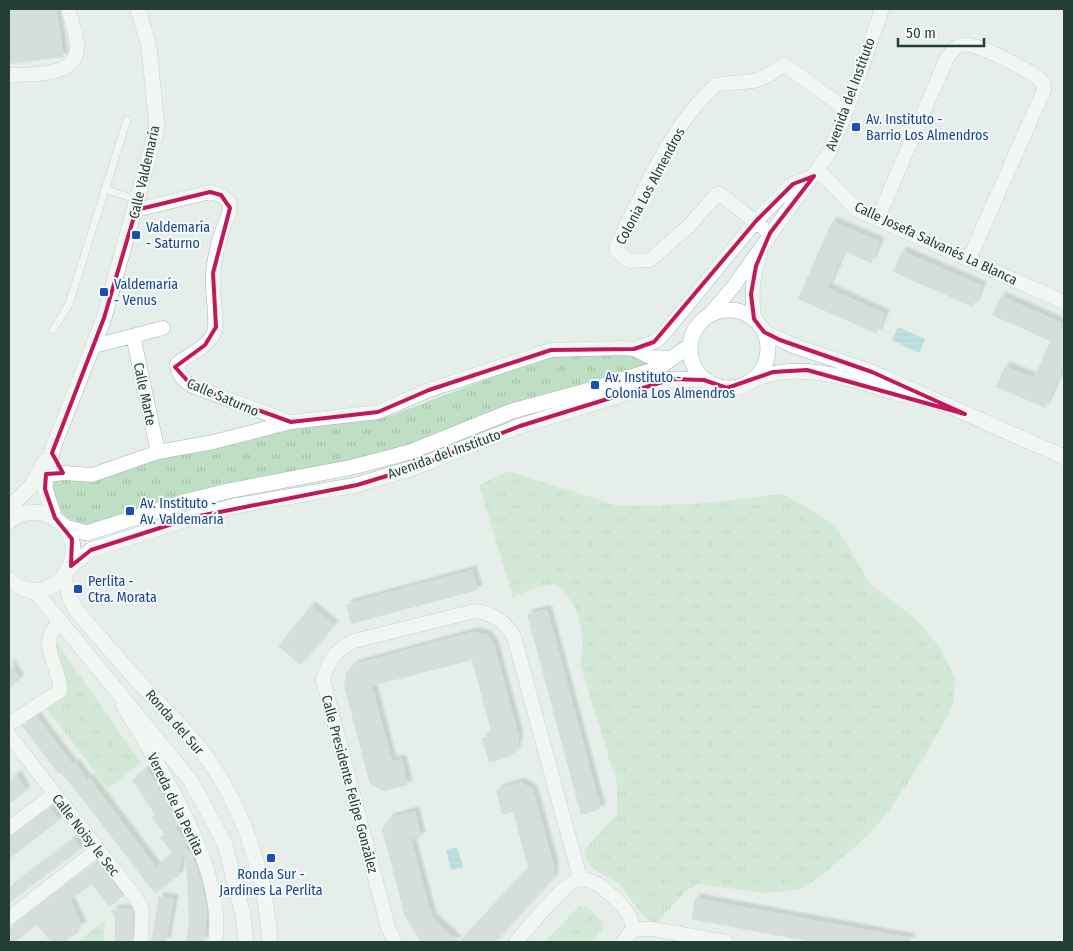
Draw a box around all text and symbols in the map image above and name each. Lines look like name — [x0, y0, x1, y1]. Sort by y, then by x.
scale bar — [898, 15, 984, 47]
text: 50 m — [906, 24, 936, 42]
street label: Avenida del Instituto — [822, 35, 879, 153]
place label: Av. Instituto - Barrio Los Almendros — [866, 111, 988, 144]
marker: Av. Instituto - Barrio Los Almendros — [850, 121, 862, 133]
street label: Calle Valdemaría — [125, 124, 164, 221]
street label: Colonia Los Almendros — [612, 125, 689, 248]
street label: Calle Josefa Salvanés La Blanca — [852, 198, 1020, 289]
place label: Valdemaría - Saturno — [146, 219, 210, 252]
marker: Valdemaría - Saturno — [130, 229, 142, 241]
place label: Valdemaría - Venus — [114, 276, 178, 309]
marker: Valdemaría - Venus — [98, 286, 110, 298]
street label: Calle Marte — [130, 361, 160, 427]
place label: Av. Instituto - Colonia Los Almendros — [605, 369, 735, 402]
street label: Calle Saturno — [184, 375, 261, 420]
marker: Av. Instituto - Colonia Los Almendros — [589, 379, 601, 391]
street label: Avenida del Instituto — [385, 426, 503, 483]
place label: Av. Instituto - Av. Valdemaría — [140, 495, 224, 528]
marker: Av. Instituto - Av. Valdemaría — [124, 505, 136, 517]
place label: Perlita - Ctra. Morata — [88, 573, 157, 606]
marker: Perlita - Ctra. Morata — [72, 583, 84, 595]
street label: Ronda del Sur — [142, 686, 207, 758]
street label: Calle Presidente Felipe González — [318, 693, 382, 876]
street label: Vereda de la Perlita — [143, 750, 208, 858]
street label: Calle Noisy le Sec — [48, 791, 123, 880]
marker: Ronda Sur - Jardines La Perlita — [265, 852, 277, 864]
place label: Ronda Sur - Jardines La Perlita — [219, 866, 323, 899]

